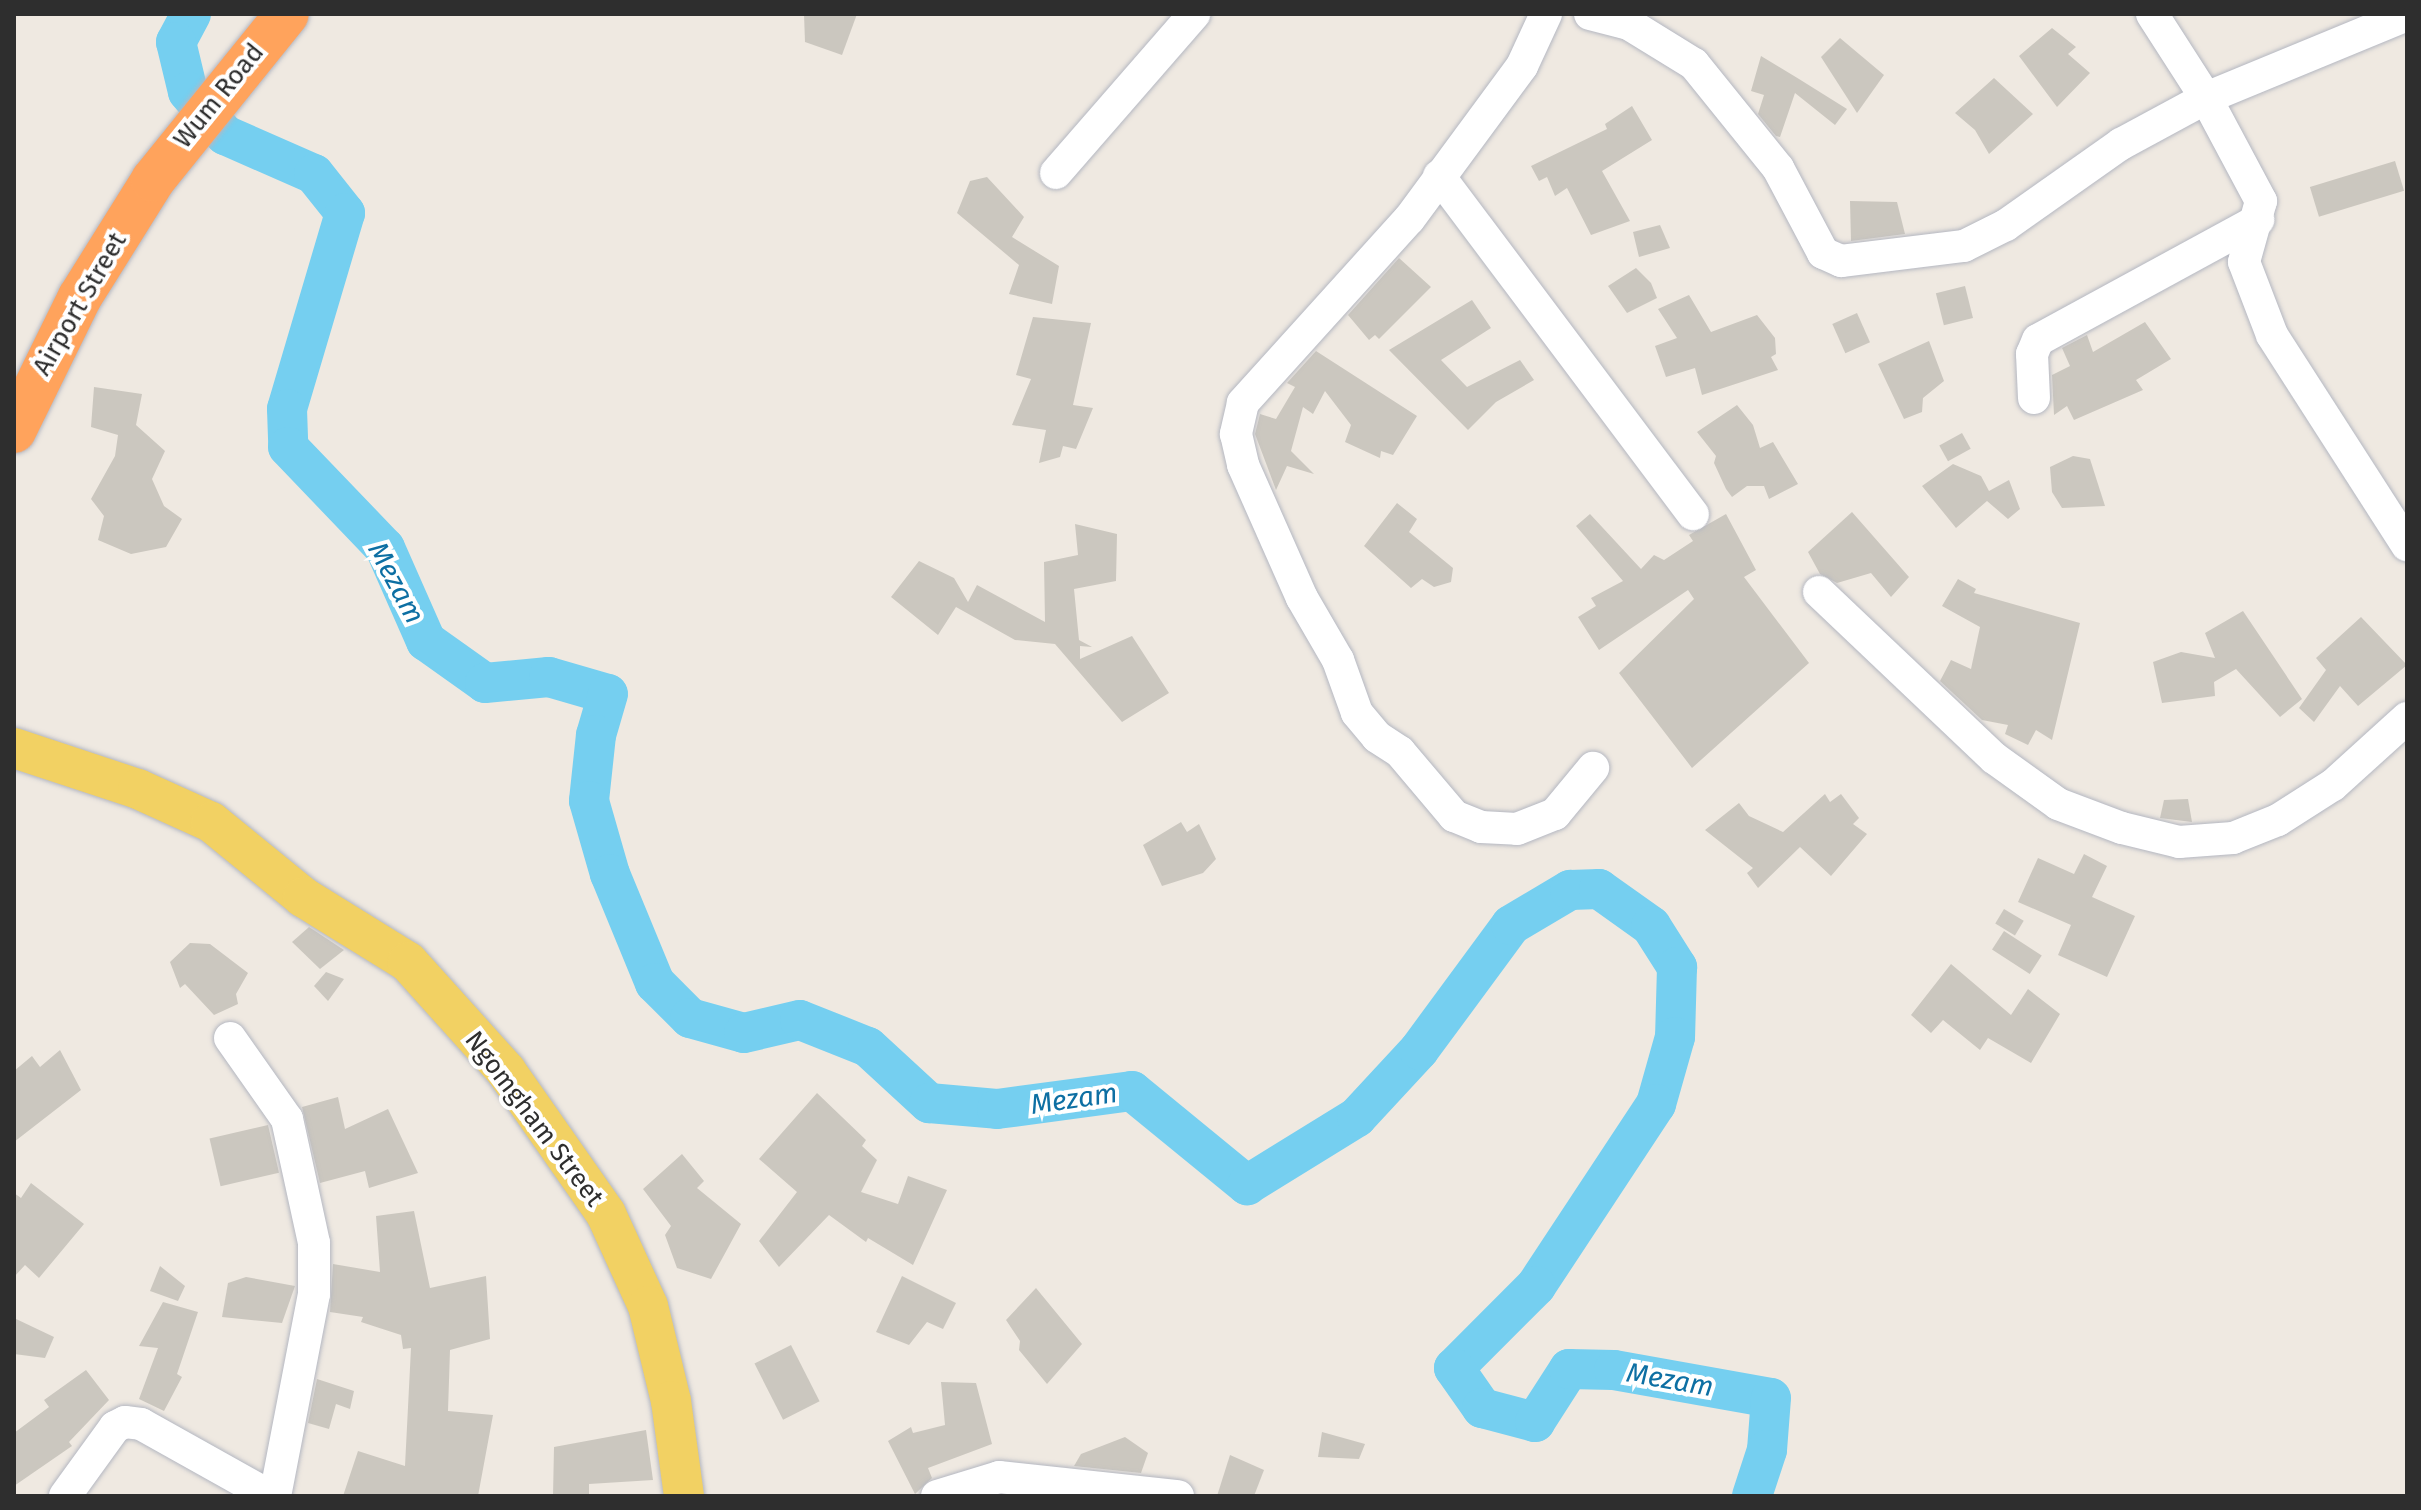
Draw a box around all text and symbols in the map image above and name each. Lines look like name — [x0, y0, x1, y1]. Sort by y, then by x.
street label: Wum Road — [167, 37, 271, 155]
street label: Airport Street — [27, 227, 133, 381]
water label: Mezam — [361, 536, 431, 630]
street label: Ngomgham Street — [458, 1025, 610, 1213]
water label: Mezam — [1028, 1076, 1120, 1122]
water label: Mezam — [1624, 1356, 1716, 1404]

